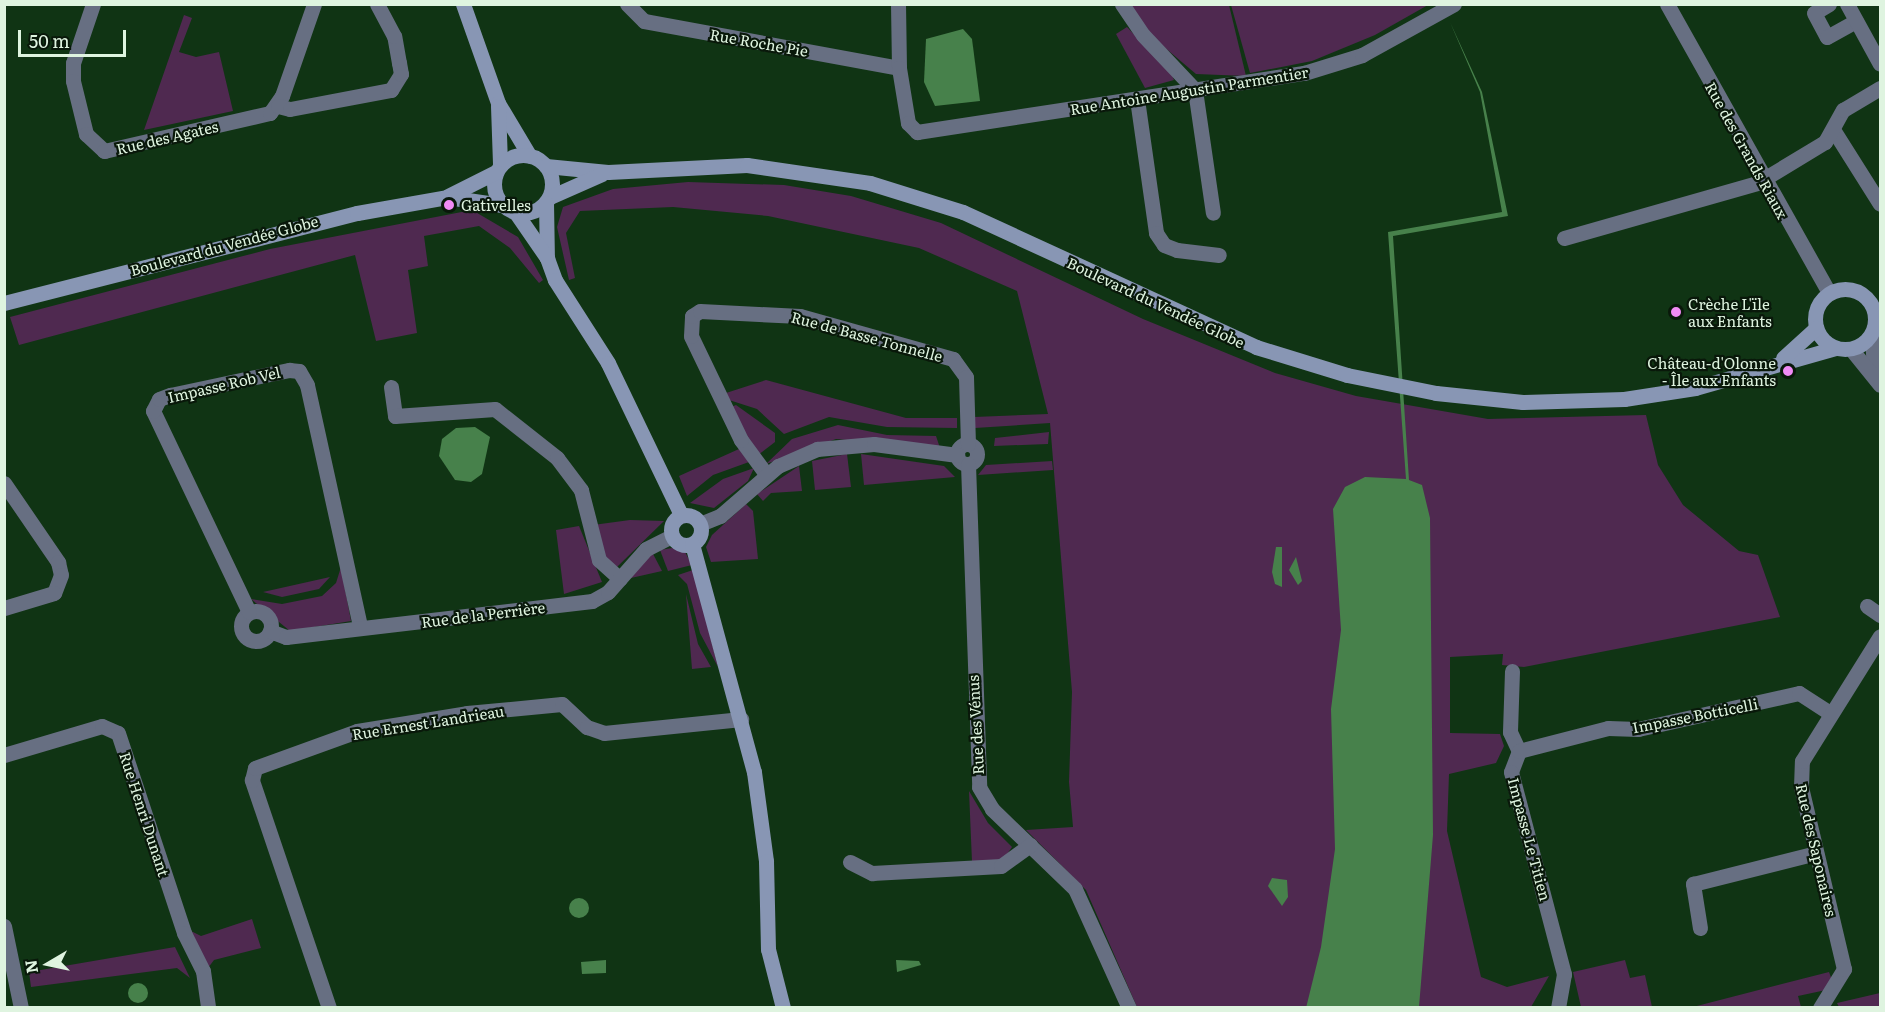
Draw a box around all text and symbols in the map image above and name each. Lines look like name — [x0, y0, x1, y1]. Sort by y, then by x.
scale bar — [21, 18, 129, 56]
street label: Rue Roche Pie — [708, 24, 810, 60]
text: 50 m — [29, 27, 70, 54]
street label: Rue Antoine Augustin Parmentier — [1069, 62, 1309, 118]
street label: Rue des Grands Riaux — [1702, 78, 1792, 222]
street label: Rue des Agates — [114, 117, 220, 157]
place label: Gativelles — [461, 196, 531, 214]
marker: Gativelles — [442, 198, 456, 212]
street label: Boulevard du Vendée Globe — [128, 211, 320, 279]
street label: Boulevard du Vendée Globe — [1064, 253, 1248, 351]
place label: Crèche L'ïle aux Enfants — [1688, 294, 1772, 329]
marker: Crèche L'ïle aux Enfants — [1669, 305, 1683, 319]
street label: Rue de Basse Tonnelle — [789, 307, 945, 365]
place label: Château-d'Olonne - Île aux Enfants — [1647, 353, 1776, 388]
street label: Impasse Rob Vel — [166, 362, 282, 406]
marker: Château-d'Olonne - Île aux Enfants — [1781, 364, 1795, 378]
street label: Rue de la Perrière — [420, 597, 546, 631]
street label: Rue des Vénus — [963, 675, 987, 775]
street label: Impasse Botticelli — [1631, 694, 1759, 736]
street label: Rue Ernest Landrieau — [351, 701, 505, 743]
street label: Rue Henri Dunant — [116, 749, 174, 879]
street label: Impasse Le Titien — [1505, 776, 1555, 902]
street label: Rue des Saponaires — [1793, 782, 1841, 918]
north arrow — [18, 934, 78, 994]
text: N — [17, 958, 43, 975]

